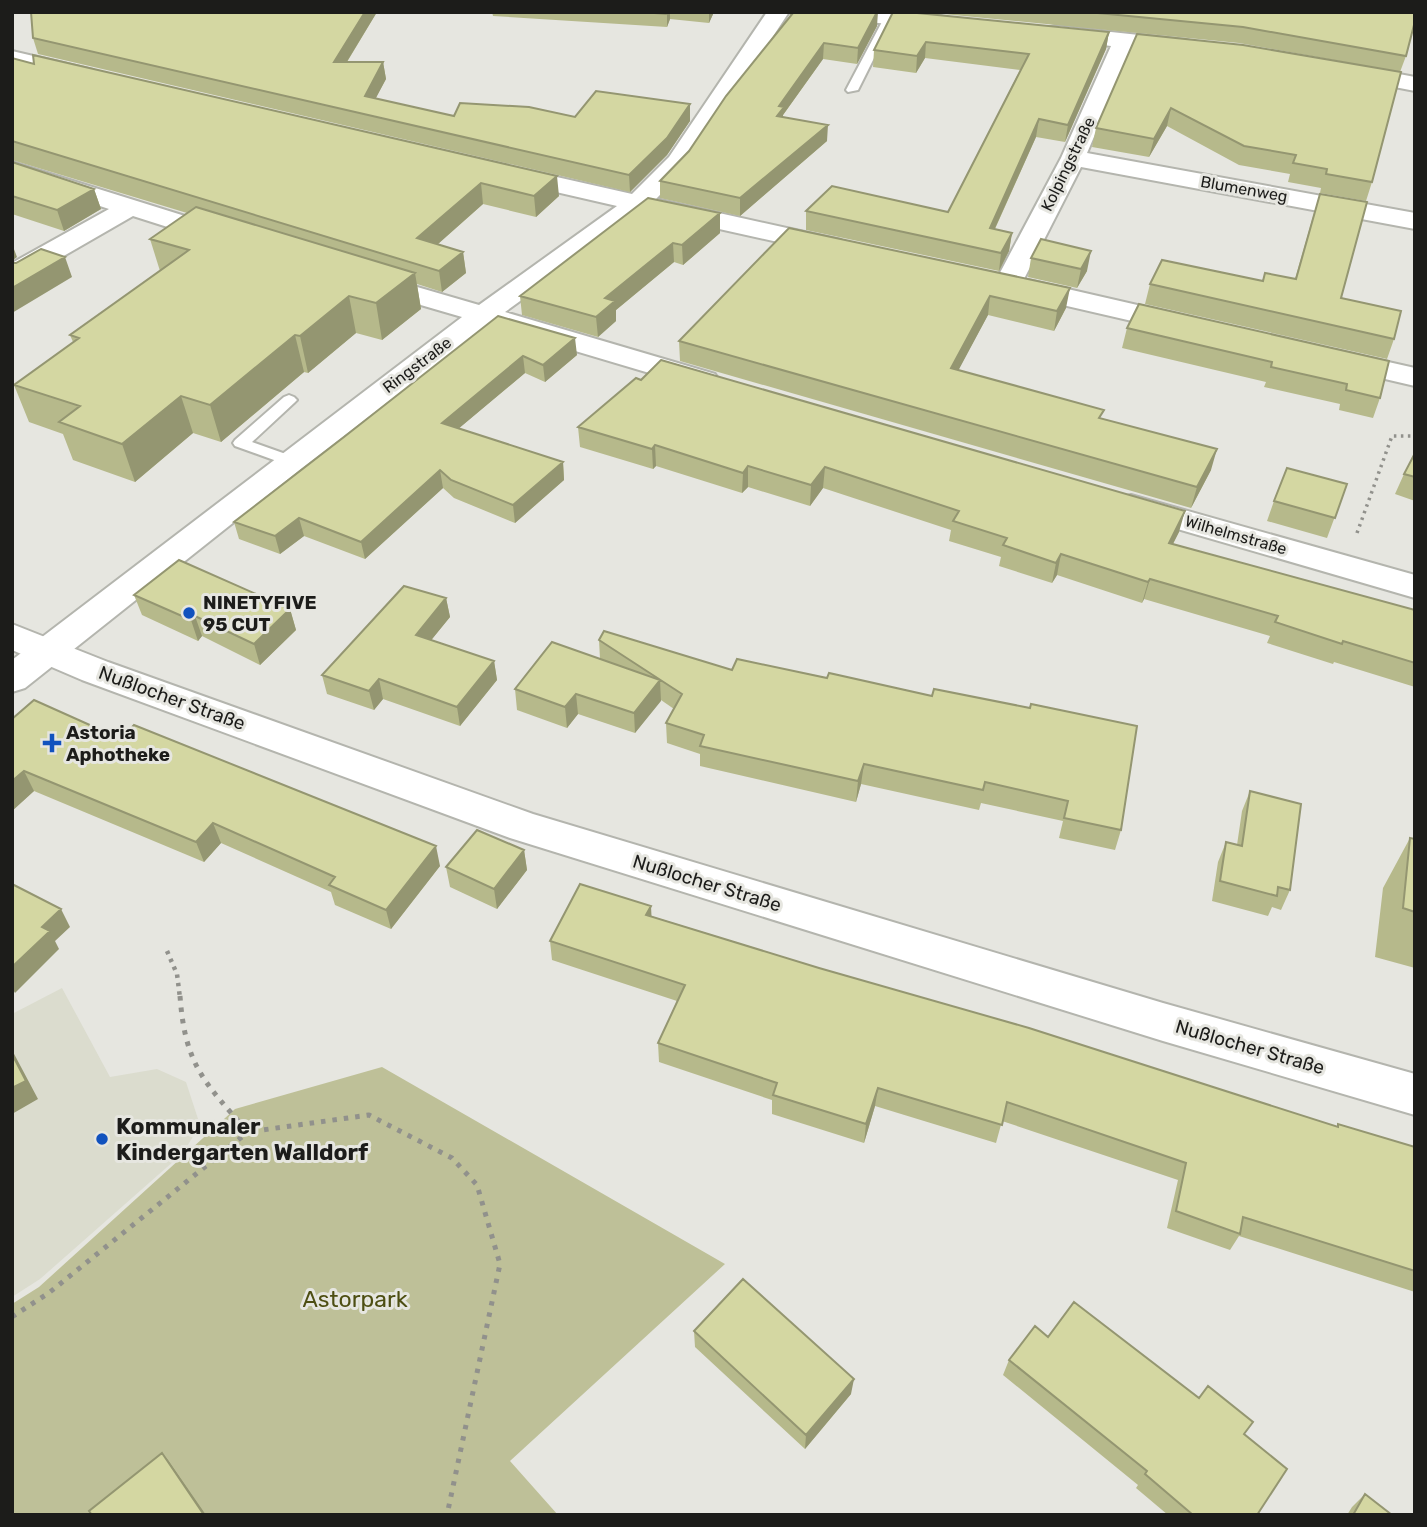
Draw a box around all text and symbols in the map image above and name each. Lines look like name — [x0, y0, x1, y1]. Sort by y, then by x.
street label: Kolpingstraße — [1037, 114, 1099, 214]
street label: Blumenweg — [1199, 172, 1289, 206]
street label: Ringstraße — [379, 333, 455, 397]
street label: Wilhelmstraße — [1183, 511, 1289, 559]
place label: NINETYFIVE 95 CUT — [203, 591, 317, 636]
marker: NINETYFIVE 95 CUT — [181, 605, 197, 621]
street label: Nußlocher Straße — [96, 661, 248, 735]
place label: Astoria Aphotheke — [66, 721, 170, 766]
marker: Astoria Aphotheke — [44, 735, 60, 751]
street label: Nußlocher Straße — [630, 849, 784, 917]
street label: Nußlocher Straße — [1173, 1015, 1327, 1079]
place label: Kommunaler Kindergarten Walldorf — [116, 1112, 369, 1166]
marker: Kommunaler Kindergarten Walldorf — [94, 1131, 110, 1147]
park label: Astorpark — [302, 1285, 408, 1313]

